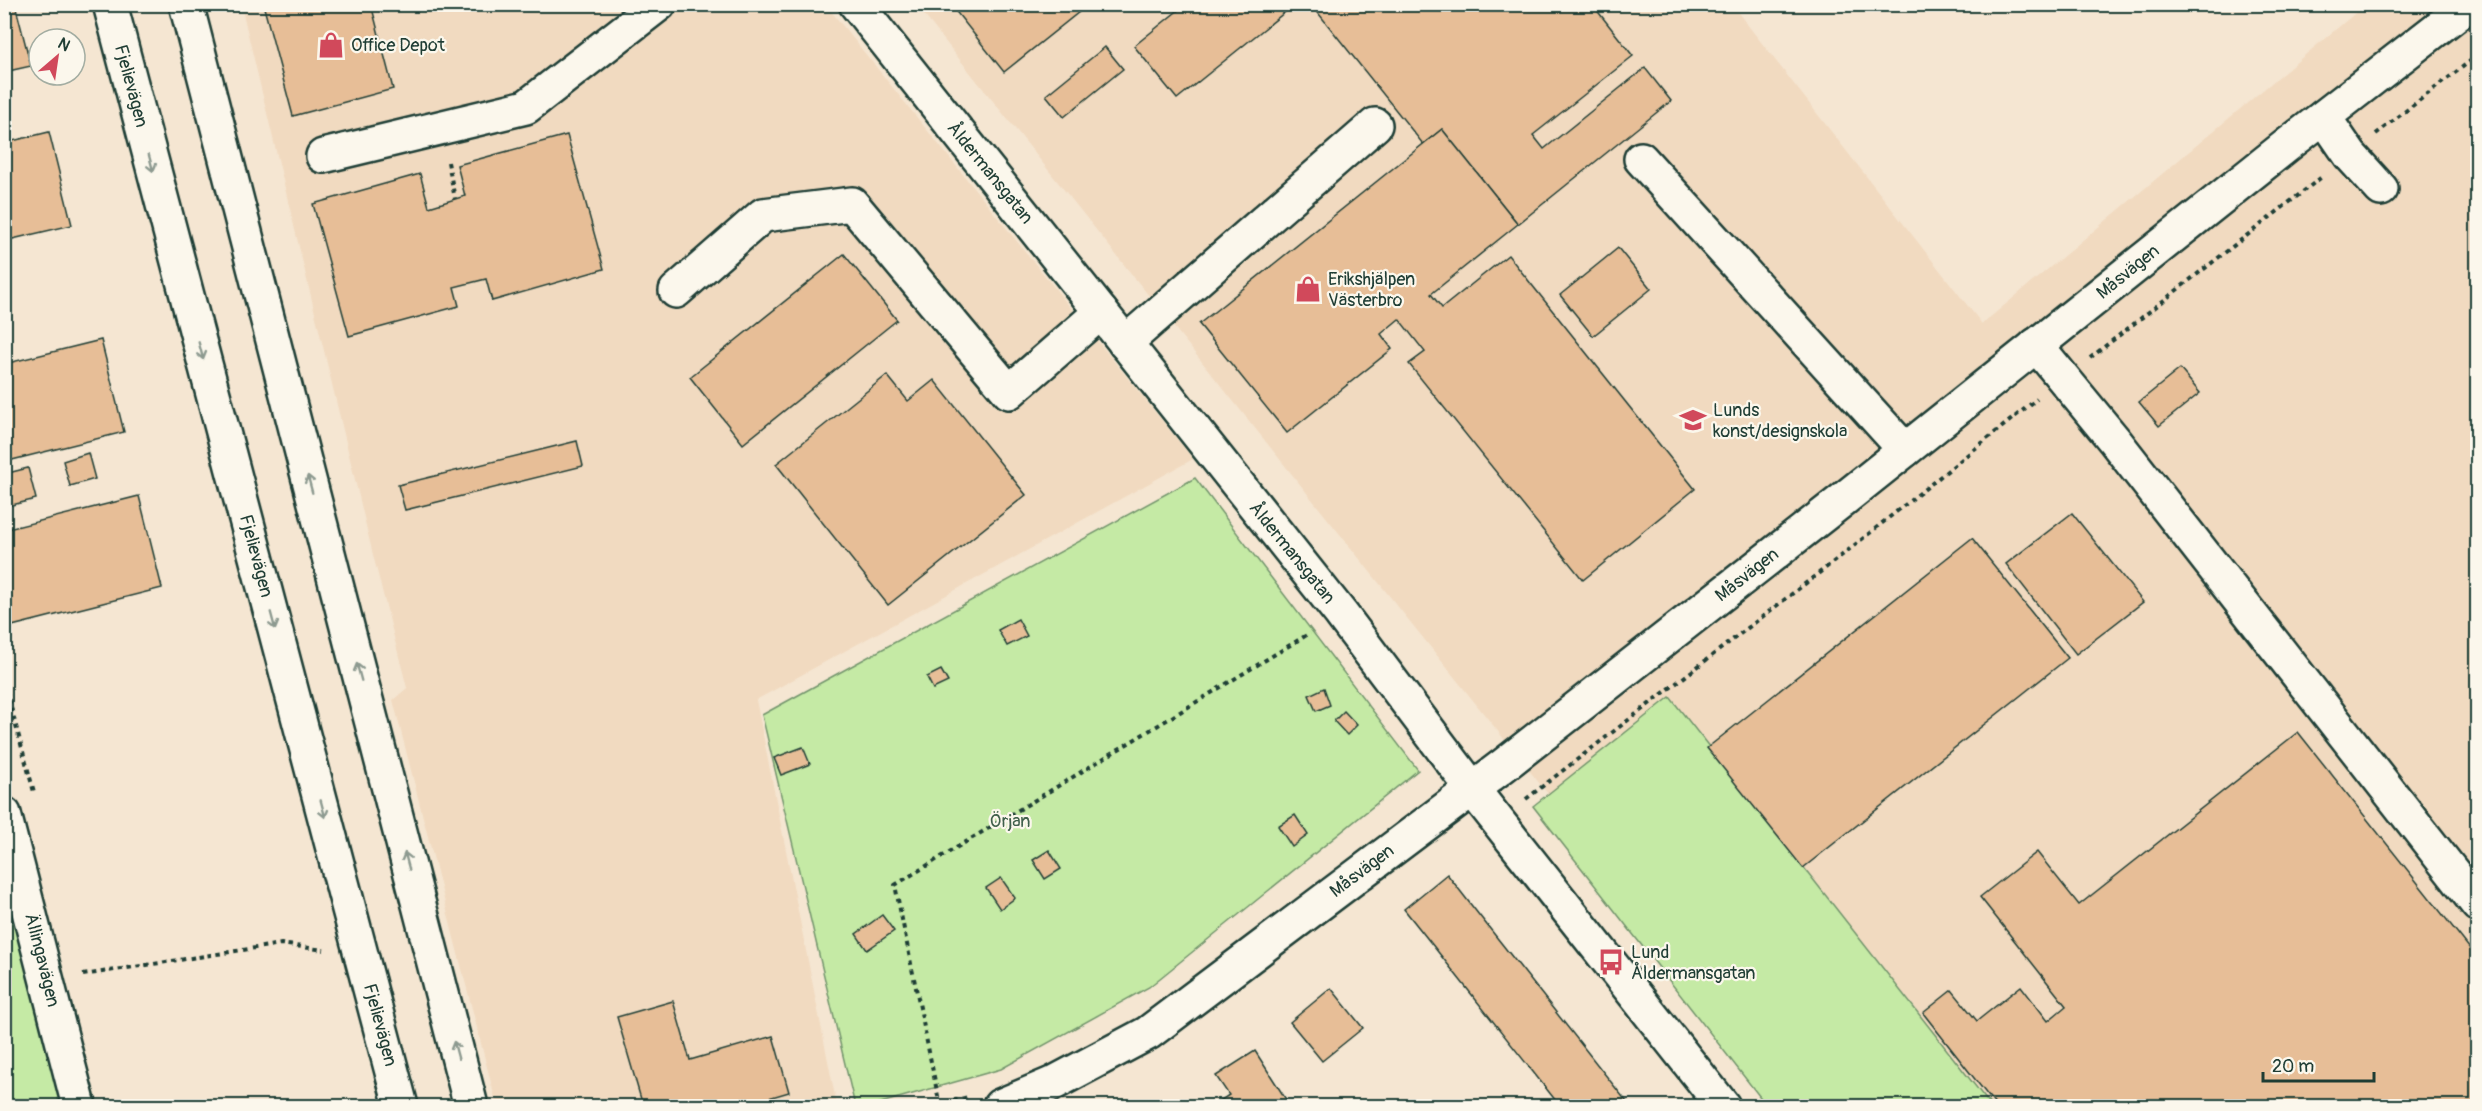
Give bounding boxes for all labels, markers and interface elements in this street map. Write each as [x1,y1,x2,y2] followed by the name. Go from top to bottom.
[27,27,87,87] north arrow
[316,30,346,60] shop icon: Office Depot
[54,33,74,56] text: N
[351,34,446,57] place label: Office Depot
[109,42,153,130] street label: Fjelievägen
[942,117,1039,229] street label: Åldermansgatan
[146,153,158,172] one-way arrow
[2092,240,2164,304] street label: Måsvägen
[1328,268,1415,312] place label: Erikshjälpen Västerbro
[1293,274,1323,304] shop icon: Erikshjälpen Västerbro
[196,341,208,360] one-way arrow
[1713,399,1847,443] place label: Lunds konst/designskola
[1678,405,1708,435] school or university icon: Lunds konst/designskola
[303,474,315,493] one-way arrow
[1244,497,1341,609] street label: Åldermansgatan
[234,512,278,600] street label: Fjelievägen
[1710,543,1784,607] street label: Måsvägen
[267,611,279,630] one-way arrow
[352,663,364,682] one-way arrow
[317,799,329,818] one-way arrow
[990,810,1030,833] park label: Örjan
[1325,839,1399,903] street label: Måsvägen
[401,852,413,871] one-way arrow
[19,911,65,1009] street label: Ällingavägen
[1631,941,1756,985] place label: Lund Åldermansgatan
[1596,947,1626,977] bus stop icon: Lund Åldermansgatan
[358,981,402,1069] street label: Fjelievägen
[450,1041,462,1060] one-way arrow
[2263,1045,2374,1083] scale bar
[2272,1055,2314,1078] text: 20 m

